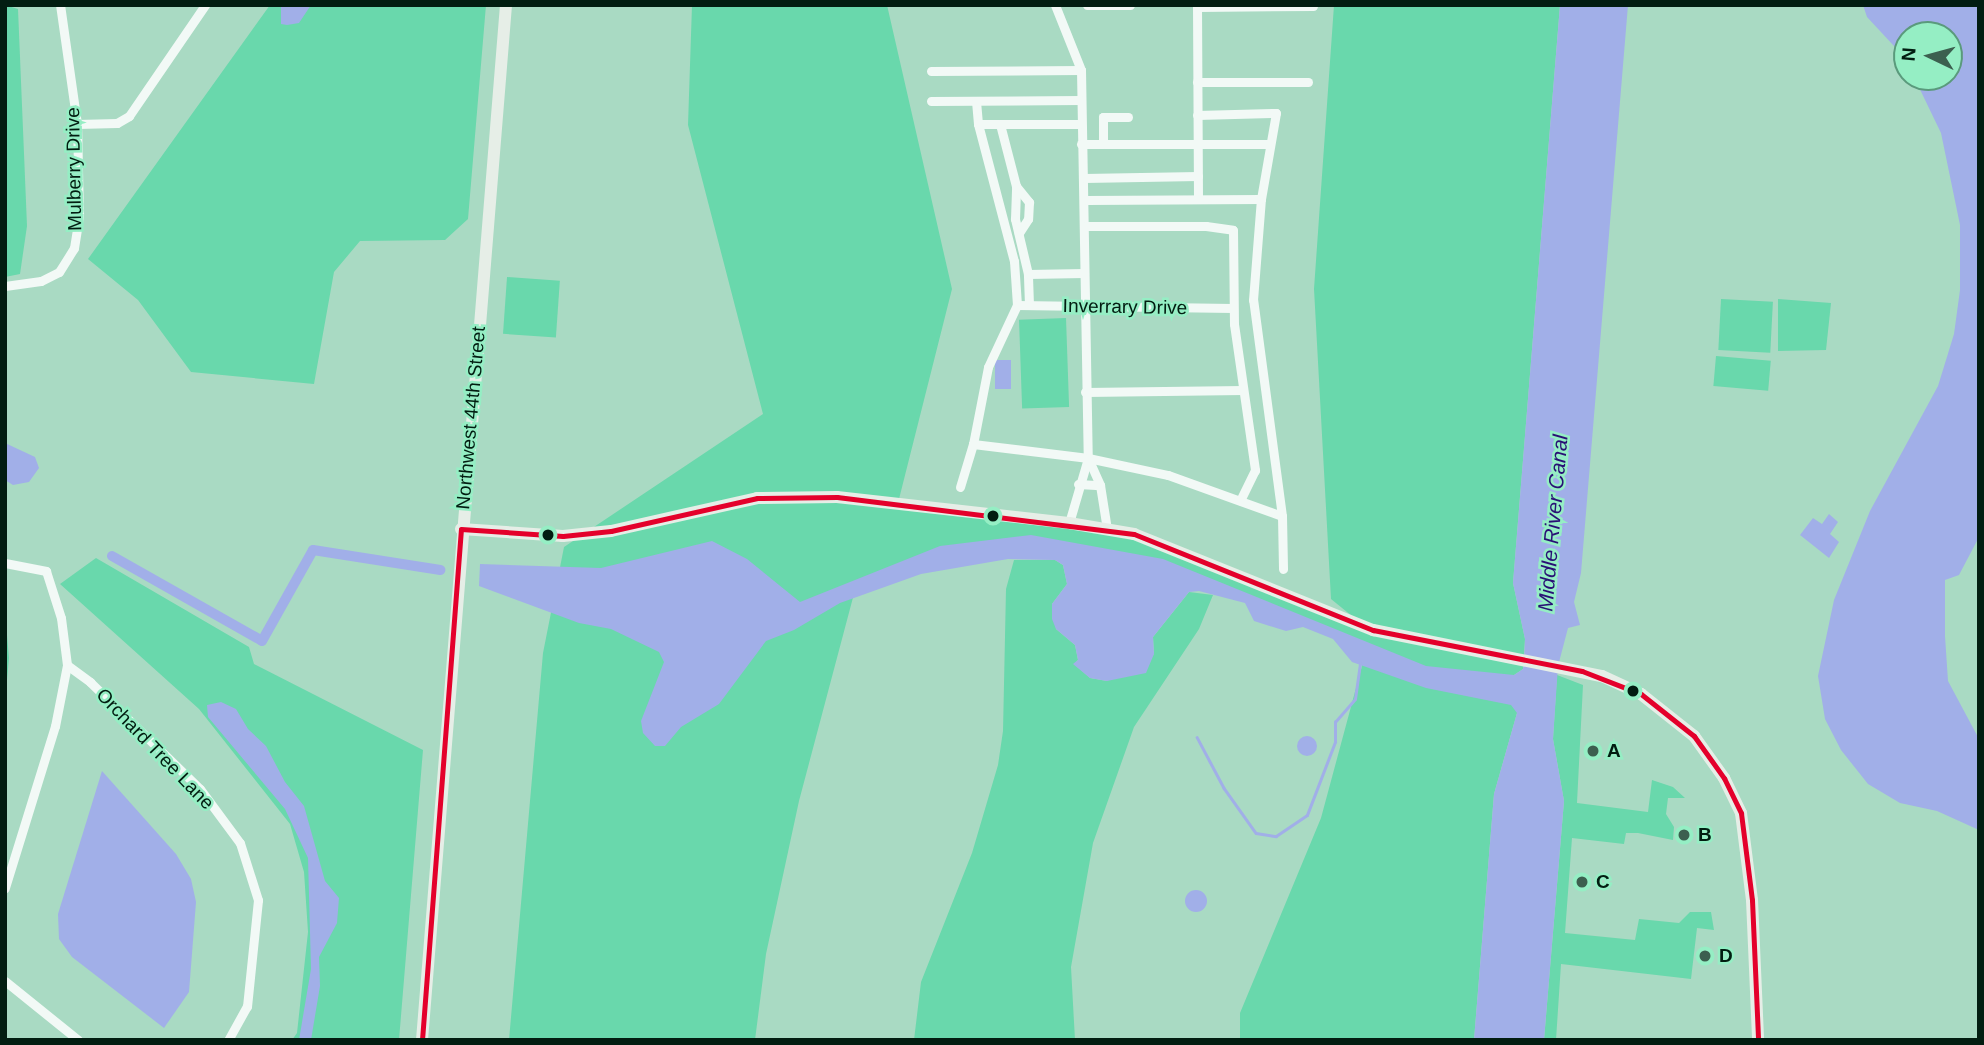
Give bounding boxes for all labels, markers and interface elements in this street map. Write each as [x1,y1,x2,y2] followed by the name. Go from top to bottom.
[1893,21,1963,91] north arrow
[1898,47,1920,62] text: N
[62,107,86,231] street label: Mulberry Drive
[1063,295,1187,319] street label: Inverrary Drive
[452,325,490,511] street label: Northwest 44th Street
[1533,434,1573,612] water label: Middle River Canal
[986,509,1000,523] unlabelled marker
[541,528,555,542] unlabelled marker
[91,684,219,814] street label: Orchard Tree Lane
[1626,684,1640,698] unlabelled marker
[1607,740,1621,762] place label: A
[1585,743,1601,759] marker: A
[1698,824,1712,846] place label: B
[1676,827,1692,843] marker: B
[1596,871,1610,893] place label: C
[1574,874,1590,890] marker: C
[1719,945,1733,967] place label: D
[1697,948,1713,964] marker: D

